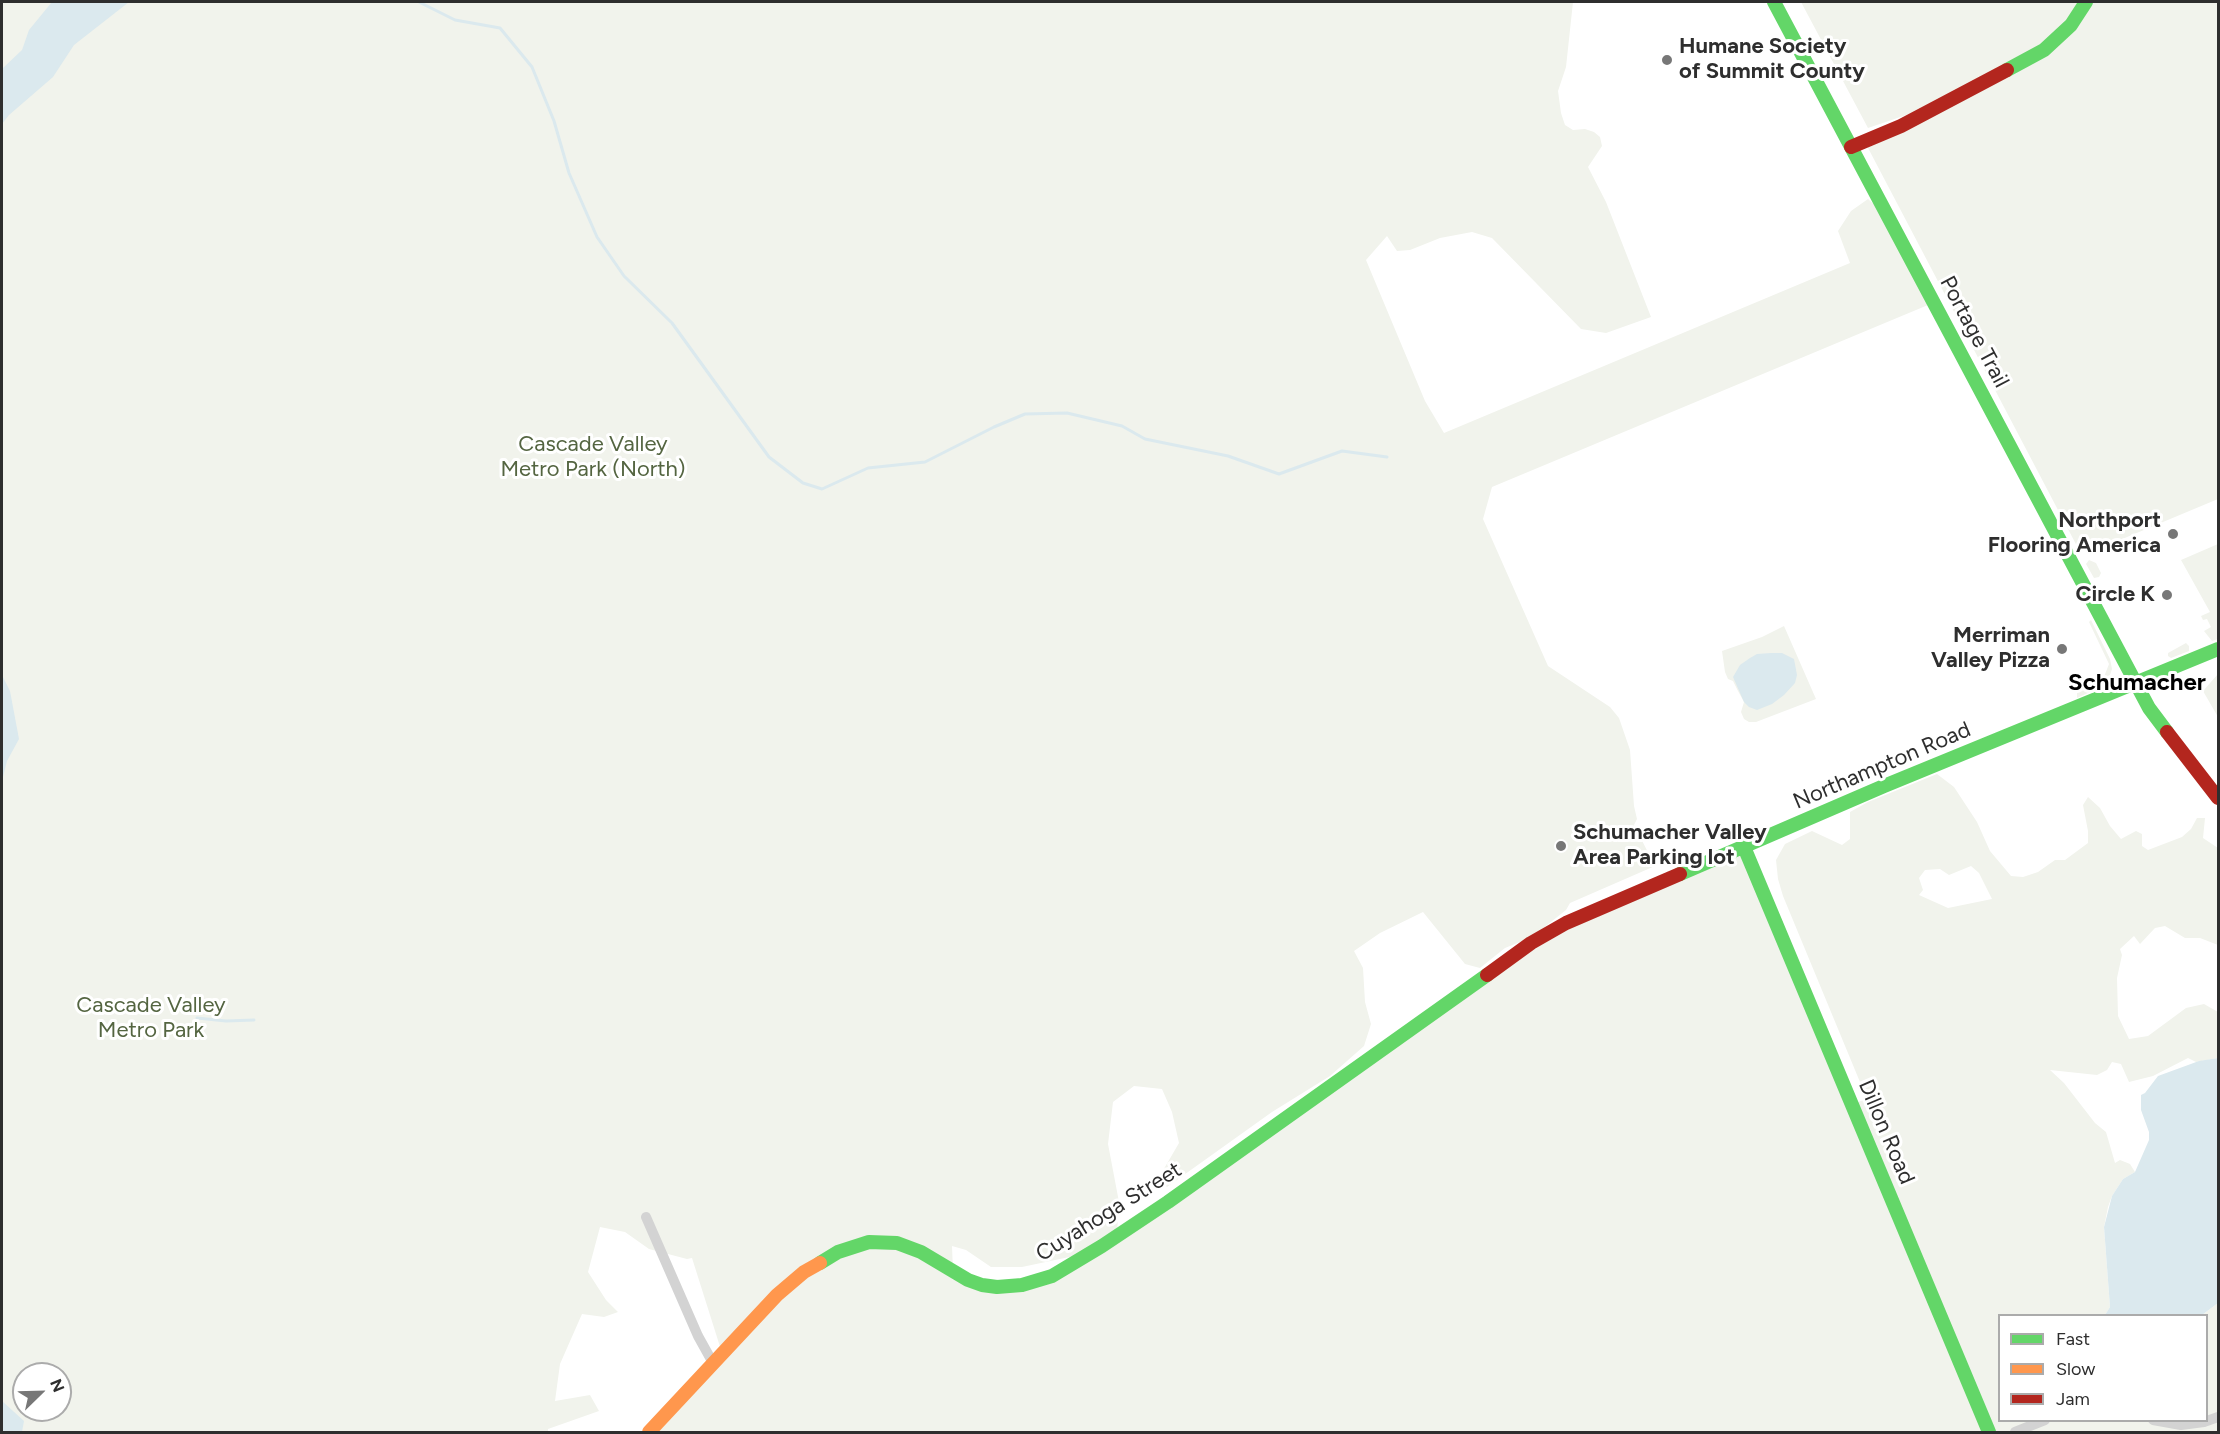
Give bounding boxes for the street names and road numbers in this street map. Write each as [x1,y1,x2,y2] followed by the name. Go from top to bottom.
[1934,272,2014,392] street label: Portage Trail
[1789,717,1975,815] street label: Northampton Road
[1852,1076,1920,1188] street label: Dillon Road
[1031,1157,1187,1267] street label: Cuyahoga Street

